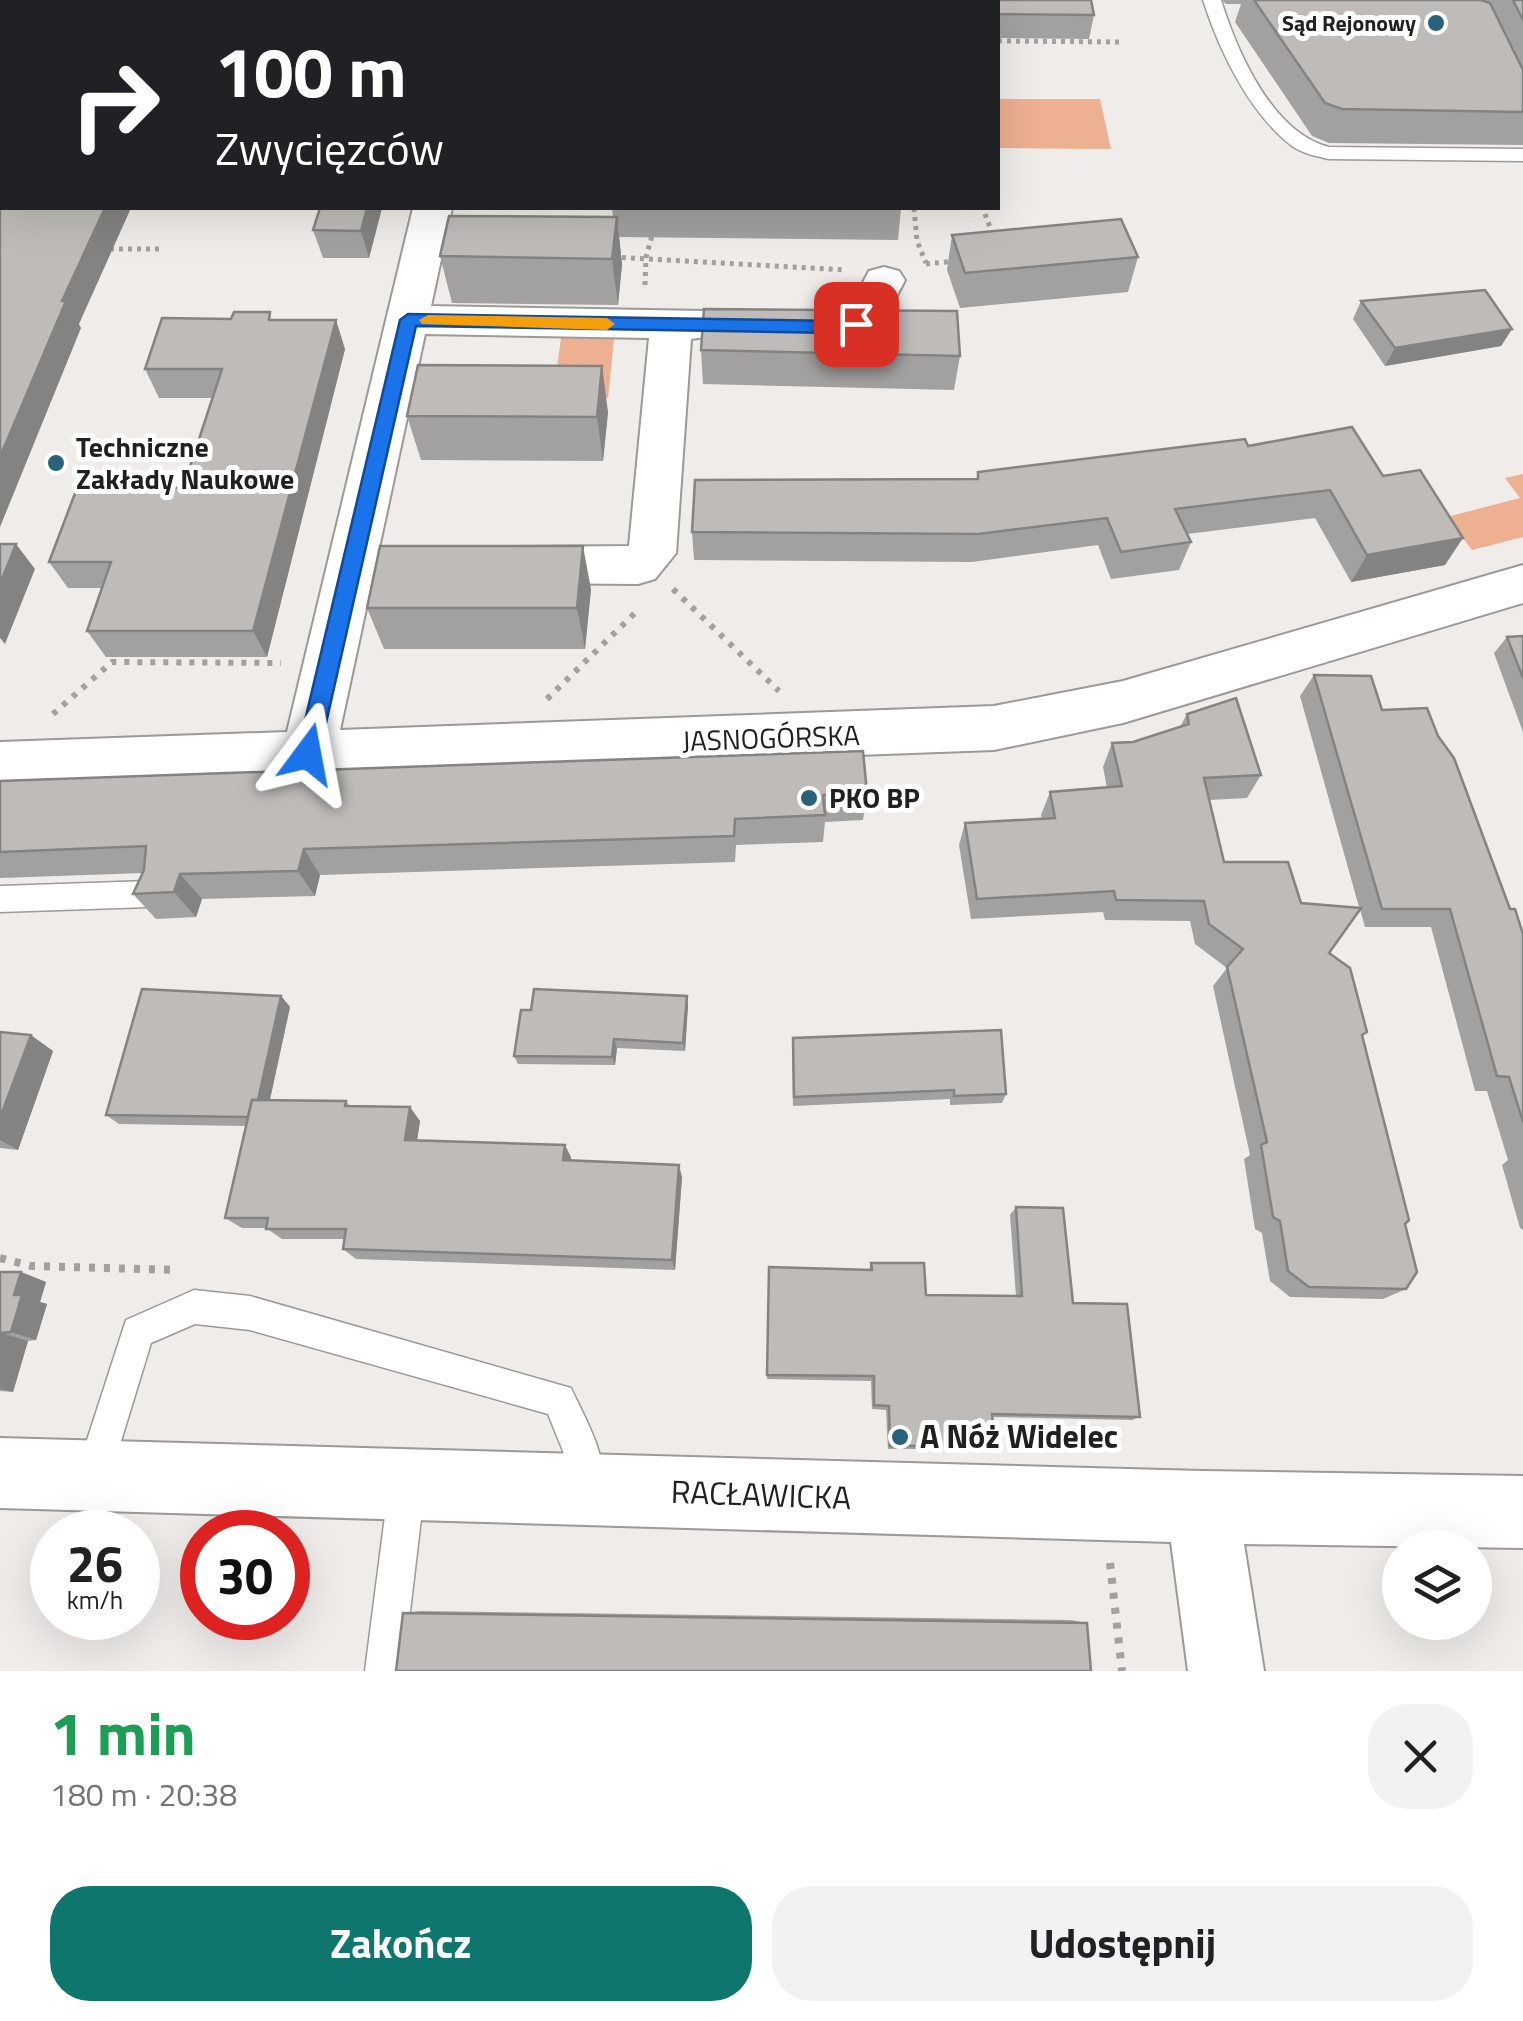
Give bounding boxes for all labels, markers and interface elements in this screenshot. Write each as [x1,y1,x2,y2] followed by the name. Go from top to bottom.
[1282,6,1416,40] place label: Sąd Rejonowy
[1425,12,1447,34] marker: Sąd Rejonowy
[215,18,407,124] text: 100 m
[50,40,180,170] icon: right
[215,114,444,182] text: Zwycięzców
[814,282,899,367] pin
[829,297,884,352] icon: arrive
[76,425,294,500] place label: Techniczne Zakłady Naukowe
[45,452,67,474] marker: Techniczne Zakłady Naukowe
[256,702,360,806] position arrow
[681,713,861,762] street label: JASNOGÓRSKA
[829,776,920,819] place label: PKO BP
[798,787,820,809] marker: PKO BP
[920,1412,1118,1460] place label: A Nóż Widelec
[889,1426,911,1448] marker: A Nóż Widelec
[670,1467,852,1521] street label: RACŁAWICKA
[180,1510,310,1640] speed limit sign: 30
[67,1525,123,1601] text: 26
[1382,1530,1492,1640] map controls
[1382,1530,1492,1640] button: layers
[67,1581,123,1619] text: km/h
[50,1687,196,1778] text: 1 min
[1368,1704,1473,1809] button: close
[50,1770,237,1818] text: 180 m · 20:38
[50,1886,752,2001] button: Zakończ
[772,1886,1473,2001] button: Udostępnij

